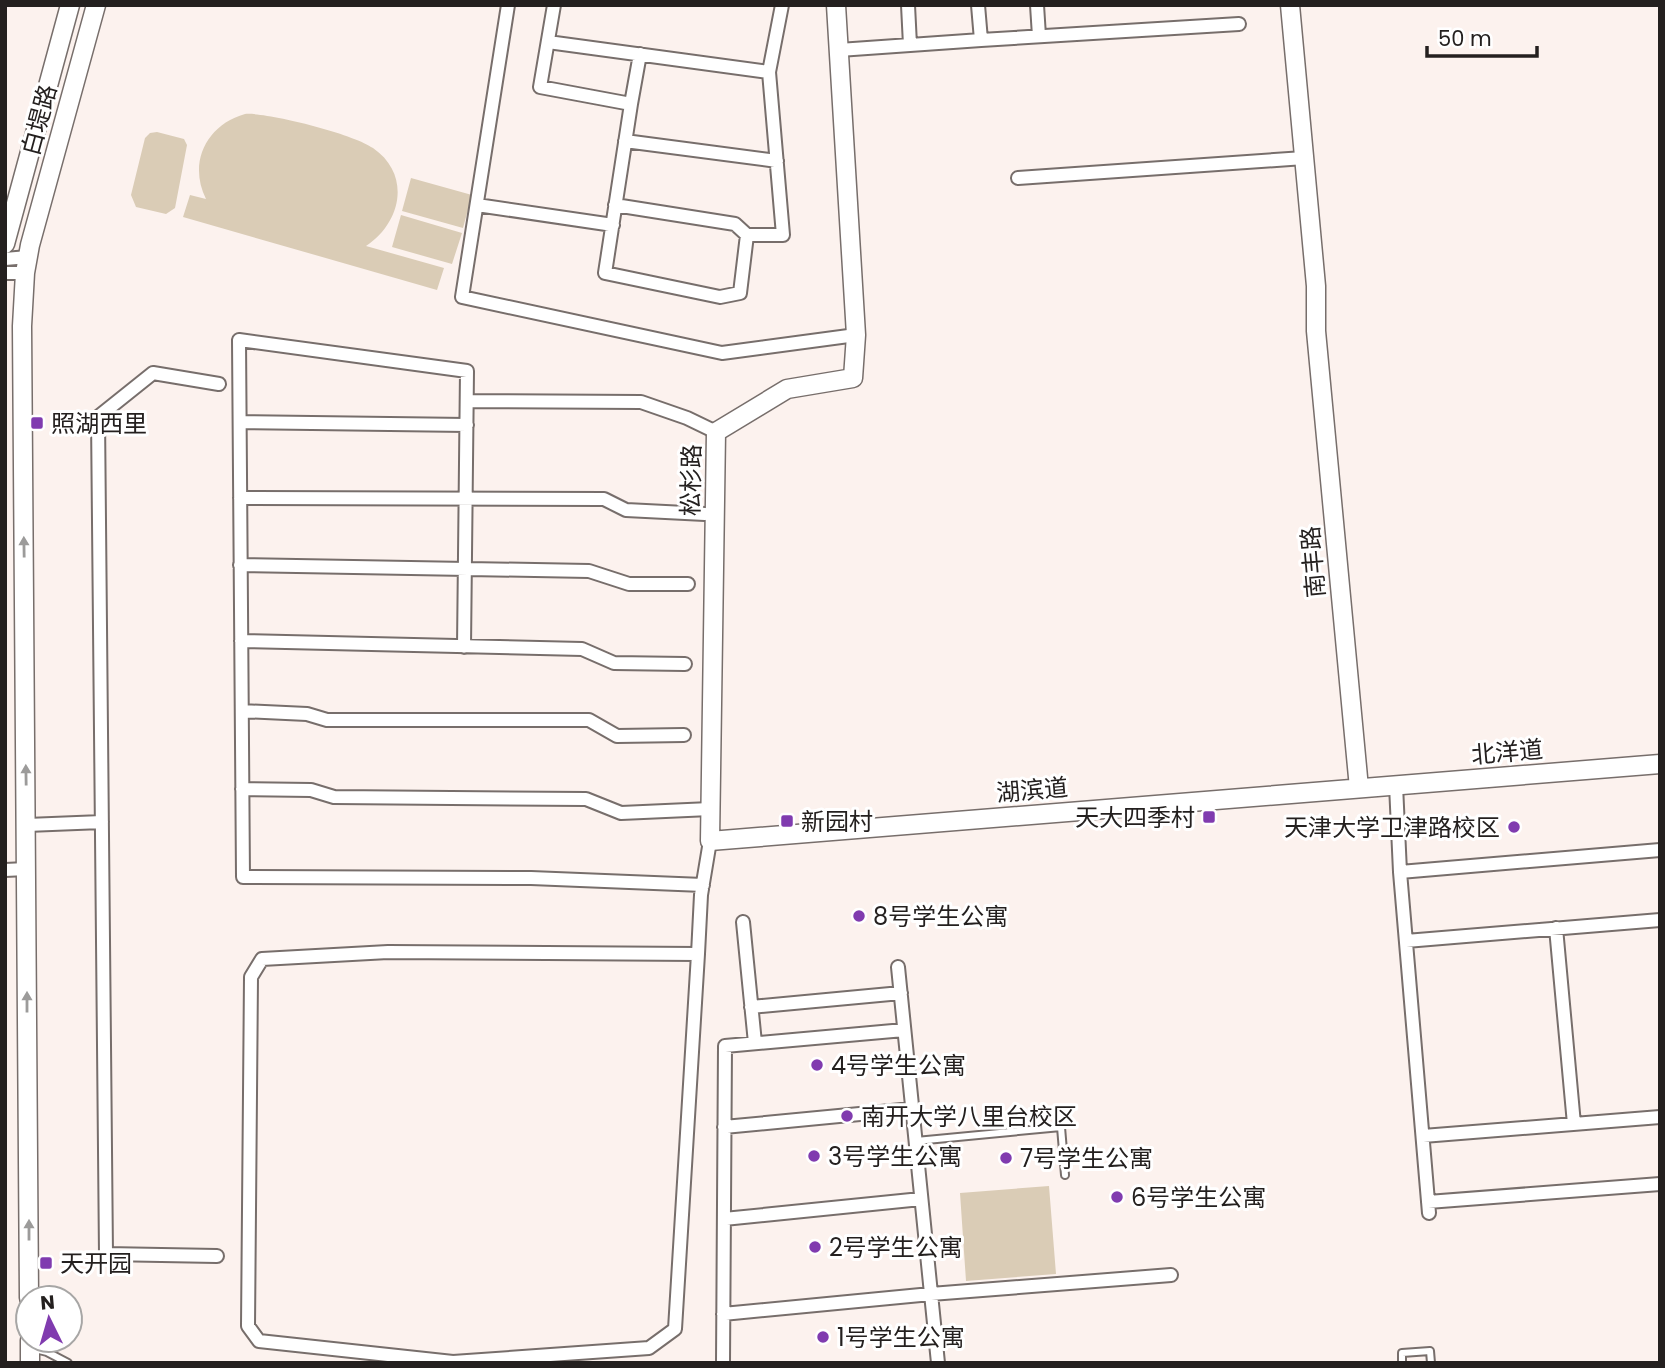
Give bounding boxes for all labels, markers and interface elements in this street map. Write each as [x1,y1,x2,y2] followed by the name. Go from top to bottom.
[1427,14,1537,58] scale bar
[1438,24,1492,53] text: 50 m
[14,81,64,159] street label: 白堤路
[51,407,147,440] place label: 照湖西里
[29,415,45,431] marker: 照湖西里
[674,444,708,516] street label: 松杉路
[1293,525,1333,599] street label: 南丰路
[18,536,30,558] one-way arrow
[1470,732,1544,772] street label: 北洋道
[20,764,32,786] one-way arrow
[995,770,1069,810] street label: 湖滨道
[1075,801,1195,834] place label: 天大四季村
[801,805,873,838] place label: 新园村
[1201,809,1217,825] marker: 天大四季村
[1284,811,1500,844] place label: 天津大学卫津路校区
[779,813,795,829] marker: 新园村
[1506,819,1522,835] marker: 天津大学卫津路校区
[873,900,1008,933] place label: 8号学生公寓
[851,908,867,924] marker: 8号学生公寓
[21,991,33,1013] one-way arrow
[831,1049,966,1082] place label: 4号学生公寓
[809,1057,825,1073] marker: 4号学生公寓
[861,1100,1077,1133] place label: 南开大学八里台校区
[839,1108,855,1124] marker: 南开大学八里台校区
[828,1140,962,1173] place label: 3号学生公寓
[1020,1142,1153,1175] place label: 7号学生公寓
[806,1148,822,1164] marker: 3号学生公寓
[998,1150,1014,1166] marker: 7号学生公寓
[1131,1181,1266,1214] place label: 6号学生公寓
[1109,1189,1125,1205] marker: 6号学生公寓
[23,1219,35,1241] one-way arrow
[829,1231,963,1264] place label: 2号学生公寓
[807,1239,823,1255] marker: 2号学生公寓
[60,1247,132,1280] place label: 天开园
[38,1255,54,1271] marker: 天开园
[14,1284,84,1354] north arrow
[39,1288,56,1317] text: N
[837,1321,965,1354] place label: 1号学生公寓
[815,1329,831,1345] marker: 1号学生公寓

